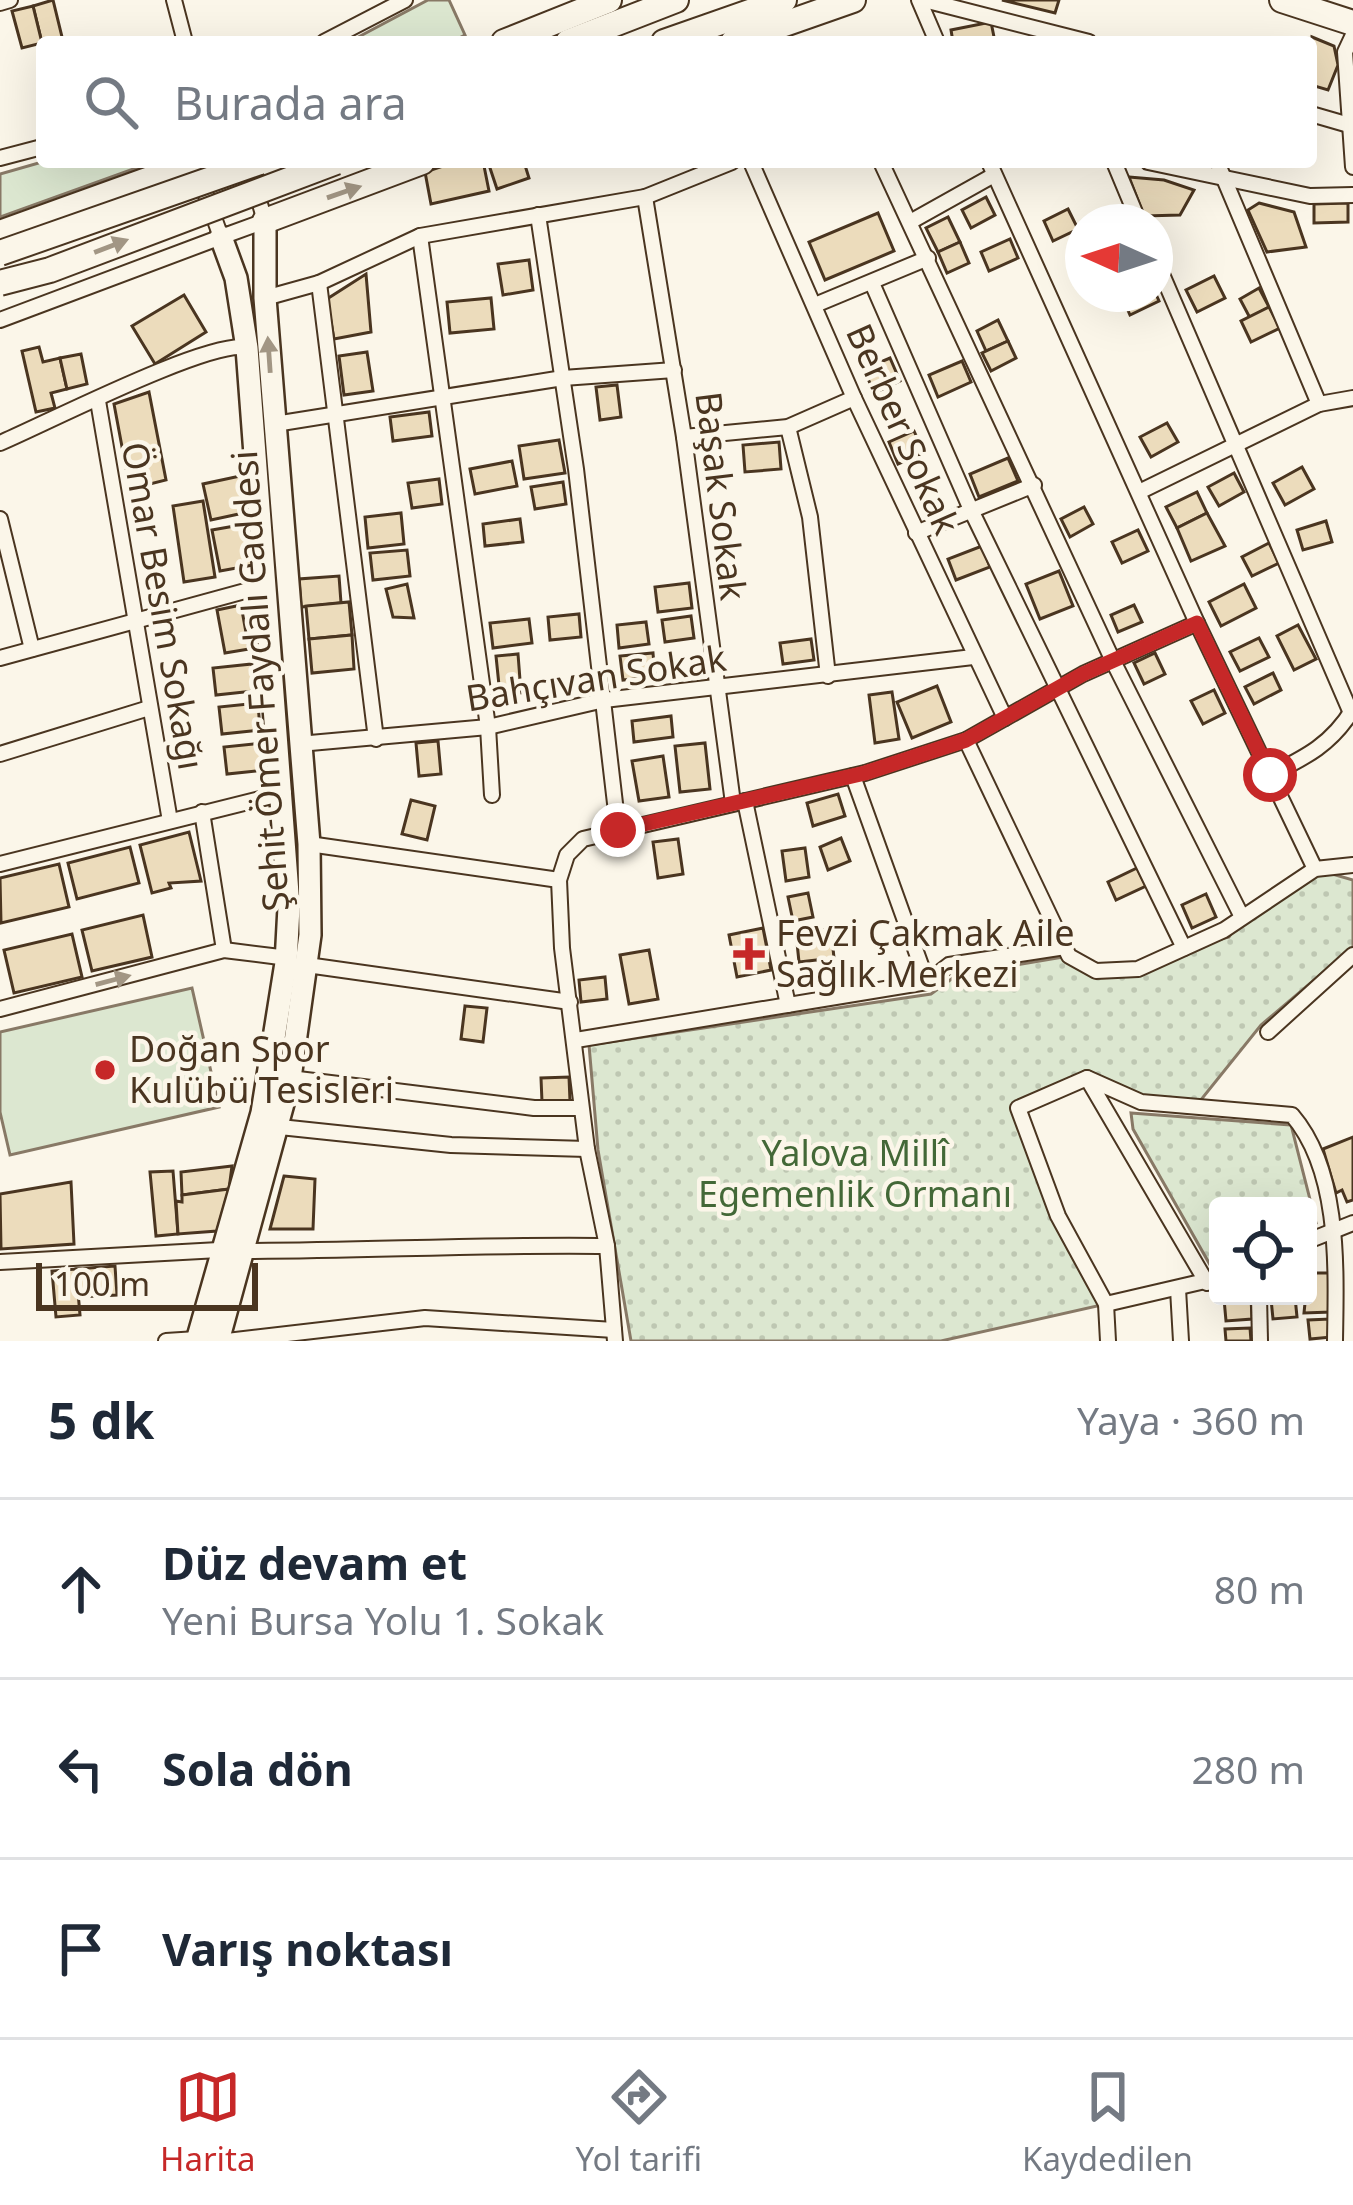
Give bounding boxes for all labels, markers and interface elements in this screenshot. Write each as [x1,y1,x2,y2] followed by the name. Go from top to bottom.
[36,36,1317,168] search box
[78,69,144,135] icon: search
[174,72,407,133] text: Burada ara
[326,182,362,200] one-way arrow
[1065,204,1173,312] north arrow
[93,236,129,255] one-way arrow
[835,316,972,542] street label: Berber Sokak
[260,336,279,373] one-way arrow
[684,389,759,603] street label: Başak Sokak
[111,438,216,774] street label: Ömar Besim Sokağı
[219,449,300,913] street label: Şehit Ömer Faydalı Caddesi
[462,633,729,722] street label: Bahçıvan Sokak
[1243,748,1297,802] route start
[591,803,645,857] route end
[776,908,1075,998] place label: Fevzi Çakmak Aile Sağlık Merkezi
[733,938,765,970] marker: Fevzi Çakmak Aile Sağlık Merkezi
[95,969,132,988] one-way arrow
[129,1024,394,1114] place label: Doğan Spor Kulübü Tesisleri
[92,1057,118,1083] marker: Doğan Spor Kulübü Tesisleri
[698,1128,1012,1218] park label: Yalova Millî Egemenlik Ormanı
[1209,1197,1317,1305] map controls
[1209,1197,1317,1305] button: locate
[36,1257,258,1310] scale bar
[54,1261,150,1306] text: 100 m
[48,1384,154,1454] text: 5 dk
[1077,1393,1305,1446] text: Yaya · 360 m
[162,1532,467,1593] text: Düz devam et
[48,1556,114,1622] icon: ahead
[1214,1562,1305,1615] text: 80 m
[162,1593,604,1646] text: Yeni Bursa Yolu 1. Sokak
[48,1736,114,1802] icon: left
[162,1738,353,1799] text: Sola dön
[1191,1742,1305,1795] text: 280 m
[48,1916,114,1982] icon: arrive
[162,1918,453,1979] text: Varış noktası
[160,2064,256,2181] tab: Harita
[576,2064,702,2181] tab: Yol tarifi
[1022,2064,1193,2181] tab: Kaydedilen

